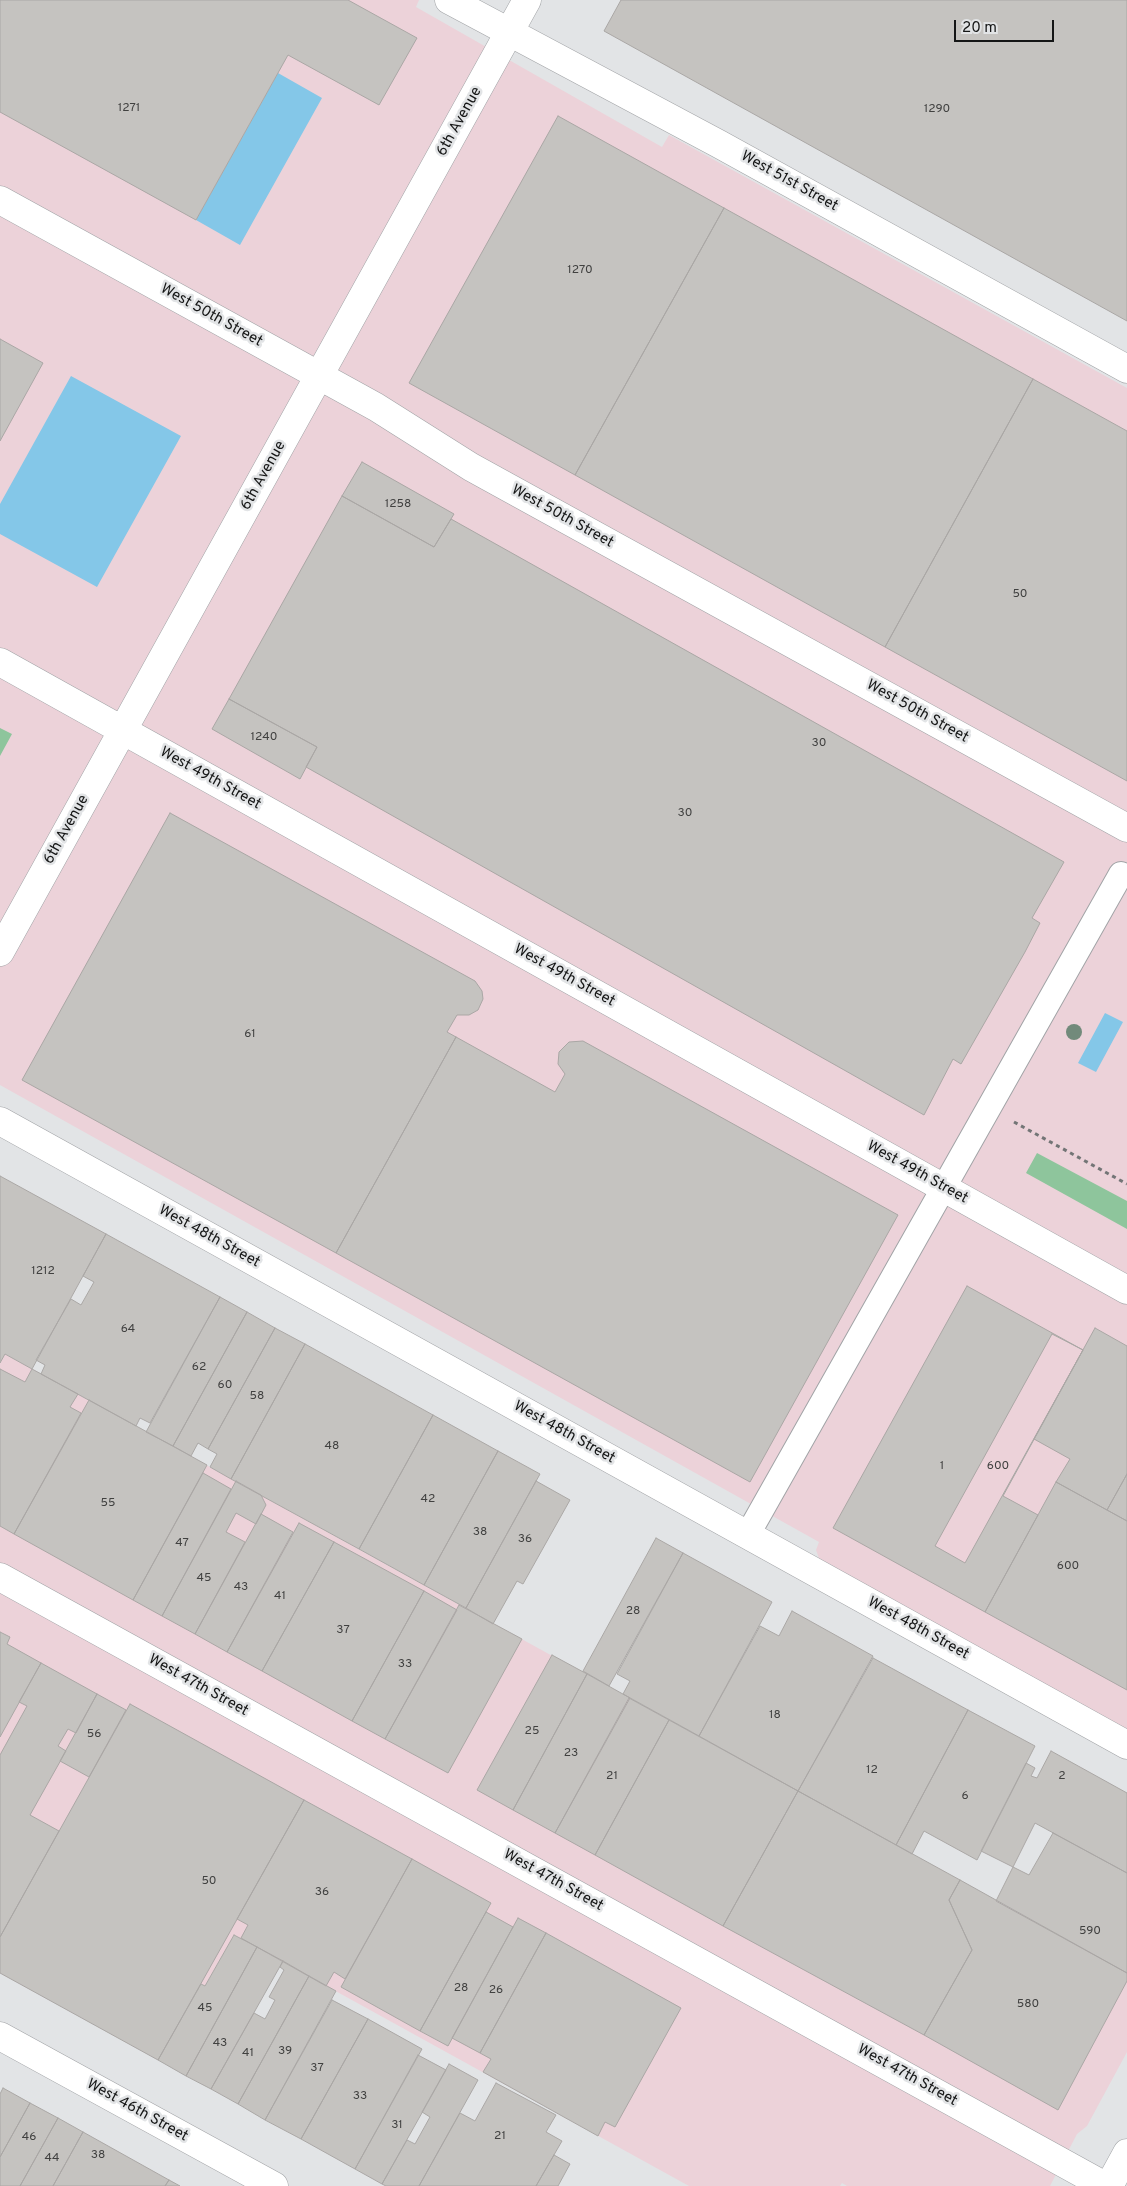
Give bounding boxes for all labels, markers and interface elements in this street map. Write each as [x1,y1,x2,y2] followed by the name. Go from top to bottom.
[957,10,1057,42] scale bar
[962,19,997,38] text: 20 m
[434,84,486,160] street label: 6th Avenue
[118,102,140,116] house number: 1271
[924,103,950,117] house number: 1290
[737,148,841,216] street label: West 51st Street
[567,264,593,278] house number: 1270
[157,281,265,351] street label: West 50th Street
[238,438,290,514] street label: 6th Avenue
[508,482,616,552] street label: West 50th Street
[385,498,411,512] house number: 1258
[1012,588,1028,602] house number: 50
[863,677,971,747] street label: West 50th Street
[251,731,277,745] house number: 1240
[812,737,826,751] house number: 30
[156,744,264,814] street label: West 49th Street
[41,792,93,868] street label: 6th Avenue
[678,807,692,821] house number: 30
[510,941,618,1011] street label: West 49th Street
[244,1028,256,1042] house number: 61
[863,1138,971,1208] street label: West 49th Street
[155,1202,263,1272] street label: West 48th Street
[31,1265,55,1279] house number: 1212
[121,1323,135,1337] house number: 64
[192,1361,206,1375] house number: 62
[218,1379,232,1393] house number: 60
[250,1390,264,1404] house number: 58
[510,1398,618,1468] street label: West 48th Street
[325,1440,339,1454] house number: 48
[940,1460,944,1474] house number: 1
[987,1460,1009,1474] house number: 600
[421,1493,435,1507] house number: 42
[101,1497,115,1511] house number: 55
[473,1526,487,1540] house number: 38
[518,1533,532,1547] house number: 36
[175,1537,189,1551] house number: 47
[1057,1560,1079,1574] house number: 600
[197,1572,211,1586] house number: 45
[234,1581,248,1595] house number: 43
[274,1590,286,1604] house number: 41
[864,1594,972,1664] street label: West 48th Street
[626,1605,640,1619] house number: 28
[336,1624,350,1638] house number: 37
[145,1651,251,1721] street label: West 47th Street
[398,1658,412,1672] house number: 33
[769,1709,781,1723] house number: 18
[525,1725,539,1739] house number: 25
[87,1728,101,1742] house number: 56
[564,1747,578,1761] house number: 23
[866,1764,878,1778] house number: 12
[606,1770,618,1784] house number: 21
[1058,1770,1066,1784] house number: 2
[961,1790,969,1804] house number: 6
[500,1846,606,1916] street label: West 47th Street
[201,1875,217,1889] house number: 50
[315,1886,329,1900] house number: 36
[1079,1925,1101,1939] house number: 590
[454,1982,468,1996] house number: 28
[489,1984,503,1998] house number: 26
[1017,1998,1039,2012] house number: 580
[198,2002,212,2016] house number: 45
[213,2037,227,2051] house number: 43
[854,2041,960,2111] street label: West 47th Street
[278,2045,292,2059] house number: 39
[242,2047,254,2061] house number: 41
[310,2062,324,2076] house number: 37
[83,2076,191,2146] street label: West 46th Street
[353,2090,367,2104] house number: 33
[391,2119,403,2133] house number: 31
[494,2130,506,2144] house number: 21
[22,2131,36,2145] house number: 46
[91,2149,105,2163] house number: 38
[45,2152,59,2166] house number: 44

